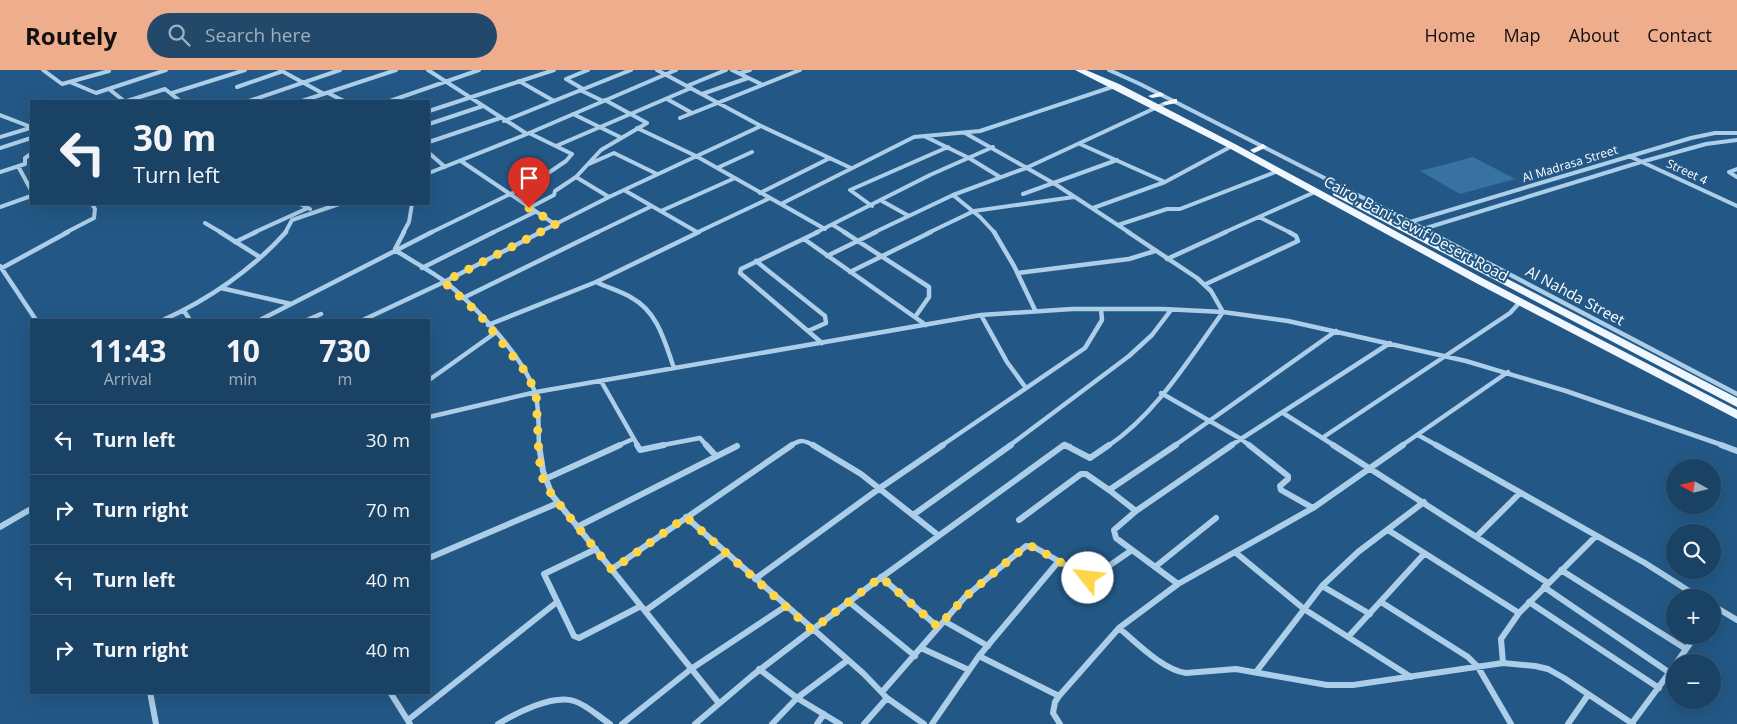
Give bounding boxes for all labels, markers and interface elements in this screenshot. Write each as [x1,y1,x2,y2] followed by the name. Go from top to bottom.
[147,13,497,58] search box
[25,19,117,52] text: Routely
[165,21,193,49] icon: search
[205,22,311,48] text: Search here
[1425,23,1475,47] text: Home
[1503,23,1541,47] text: Map
[1569,23,1619,47] text: About
[1647,23,1712,47] text: Contact
[133,114,216,161] text: 30 m
[50,120,115,185] icon: left
[1520,141,1620,186] street label: Al Madrasa Street
[1664,155,1711,188] street label: Street 4
[508,157,550,208] pin
[133,159,220,189] text: Turn left
[515,164,543,192] icon: arrive
[1321,171,1512,285] street label: Cairo, Bani Sewif Desert Road
[1523,261,1628,330] street label: Al Nahda Street
[89,330,166,371] text: 11:43
[226,330,260,371] text: 10
[319,330,371,371] text: 730
[104,368,152,390] text: Arrival
[228,368,257,390] text: min
[338,368,352,390] text: m
[50,426,78,454] icon: left
[93,427,175,453] text: Turn left
[366,427,410,453] text: 30 m
[1666,459,1721,514] north arrow
[1666,459,1721,709] map controls
[50,496,78,524] icon: right
[93,497,188,523] text: Turn right
[366,497,410,523] text: 70 m
[1666,524,1721,579] button: search
[1061,551,1113,603] position arrow
[50,566,78,594] icon: left
[93,567,175,593] text: Turn left
[366,567,410,593] text: 40 m
[1666,589,1721,644] button: +
[50,636,78,664] icon: right
[93,637,188,663] text: Turn right
[366,637,410,663] text: 40 m
[1666,654,1721,709] button: −

